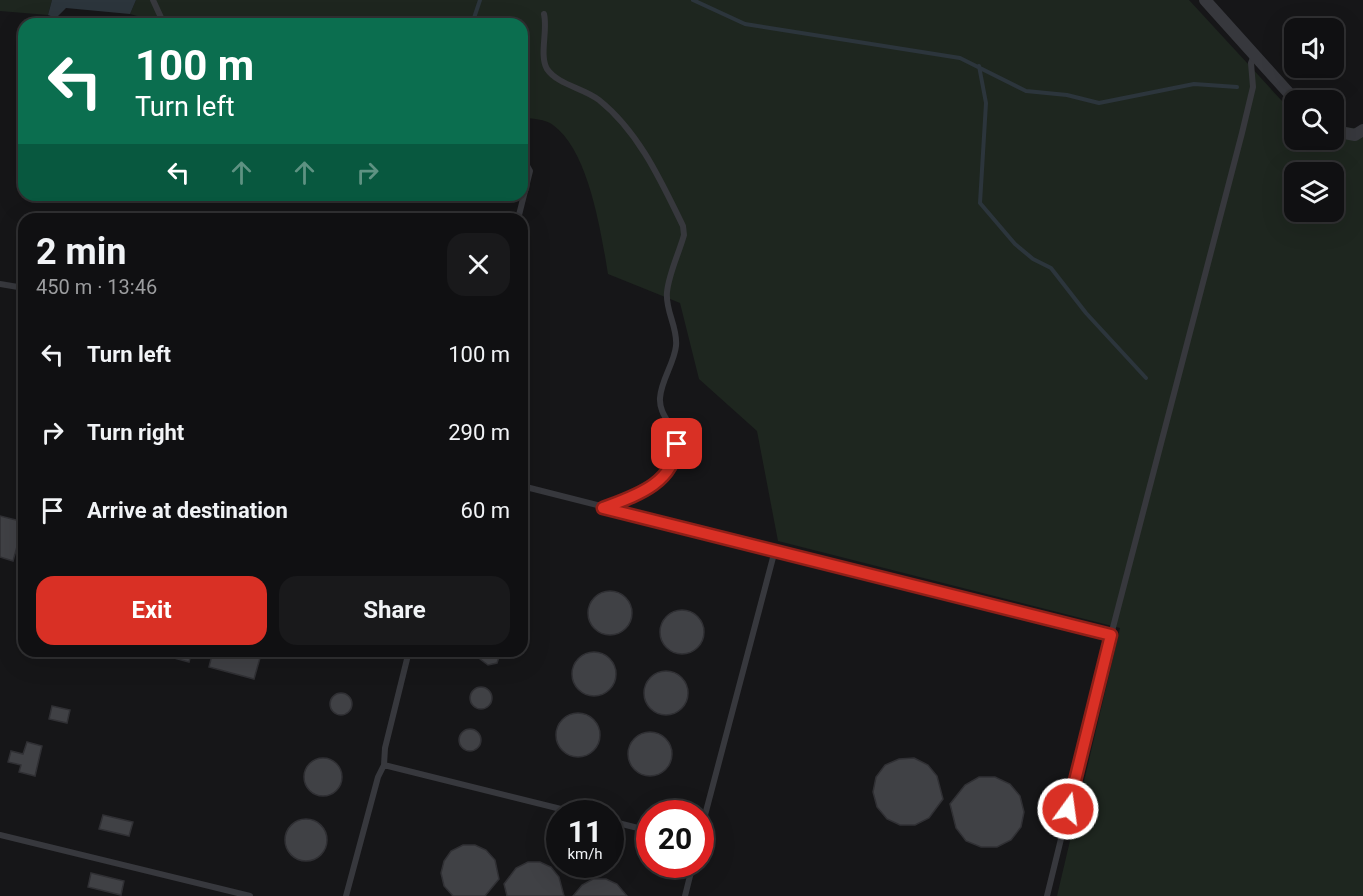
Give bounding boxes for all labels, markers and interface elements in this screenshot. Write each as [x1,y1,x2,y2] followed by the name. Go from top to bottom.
[1284,18,1344,222] map controls
[1284,18,1344,78] button: sound
[135,41,254,90] text: 100 m
[36,42,114,120] icon: left
[1284,90,1344,150] button: search
[135,91,235,123] text: Turn left
[162,156,195,189] icon: left
[225,156,258,189] icon: ahead
[288,156,321,189] icon: ahead
[351,156,384,189] icon: right
[1284,162,1344,222] button: layers
[36,231,127,273] text: 2 min
[447,233,510,296] button: close
[36,275,157,299] text: 450 m · 13:46
[36,338,69,371] icon: left
[87,342,171,367] text: Turn left
[448,342,510,367] text: 100 m
[36,416,69,449] icon: right
[651,418,702,469] pin
[87,420,184,445] text: Turn right
[448,420,510,445] text: 290 m
[660,427,693,460] icon: arrive
[36,494,69,527] icon: arrive
[87,498,288,523] text: Arrive at destination
[461,498,510,523] text: 60 m
[36,576,267,645] button: Exit
[279,576,510,645] button: Share
[1036,777,1100,841] position arrow
[636,800,714,878] speed limit sign: 20
[568,814,602,849] text: 11
[567,845,603,863] text: km/h

